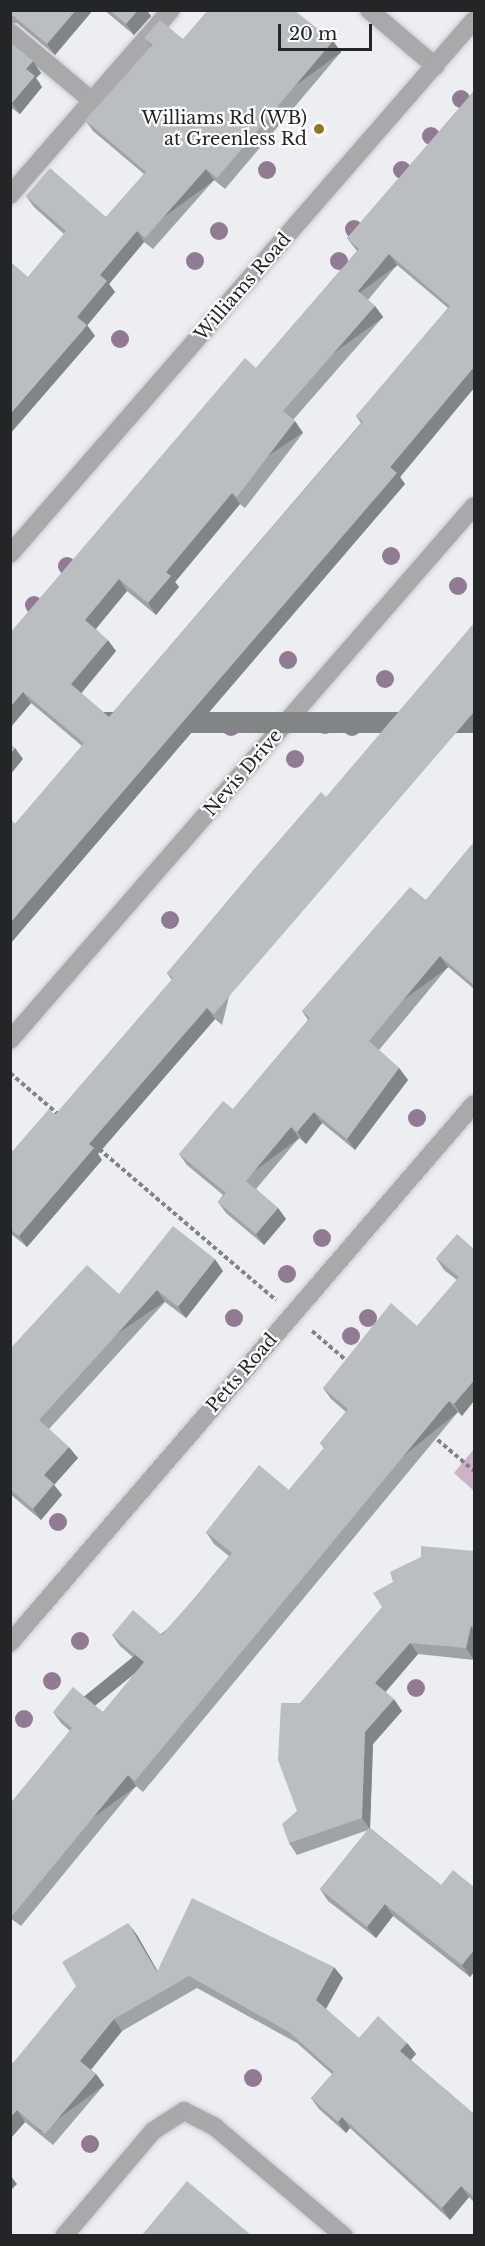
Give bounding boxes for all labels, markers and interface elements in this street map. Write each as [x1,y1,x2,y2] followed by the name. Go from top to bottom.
[281,12,376,50] scale bar
[289,23,337,45] text: 20 m
[141,108,307,150] place label: Williams Rd (WB) at Greenless Rd
[312,122,326,136] marker: Williams Rd (WB) at Greenless Rd
[190,229,296,345] street label: Williams Road
[200,725,286,821] street label: Nevis Drive
[202,1329,282,1417] street label: Petts Road

